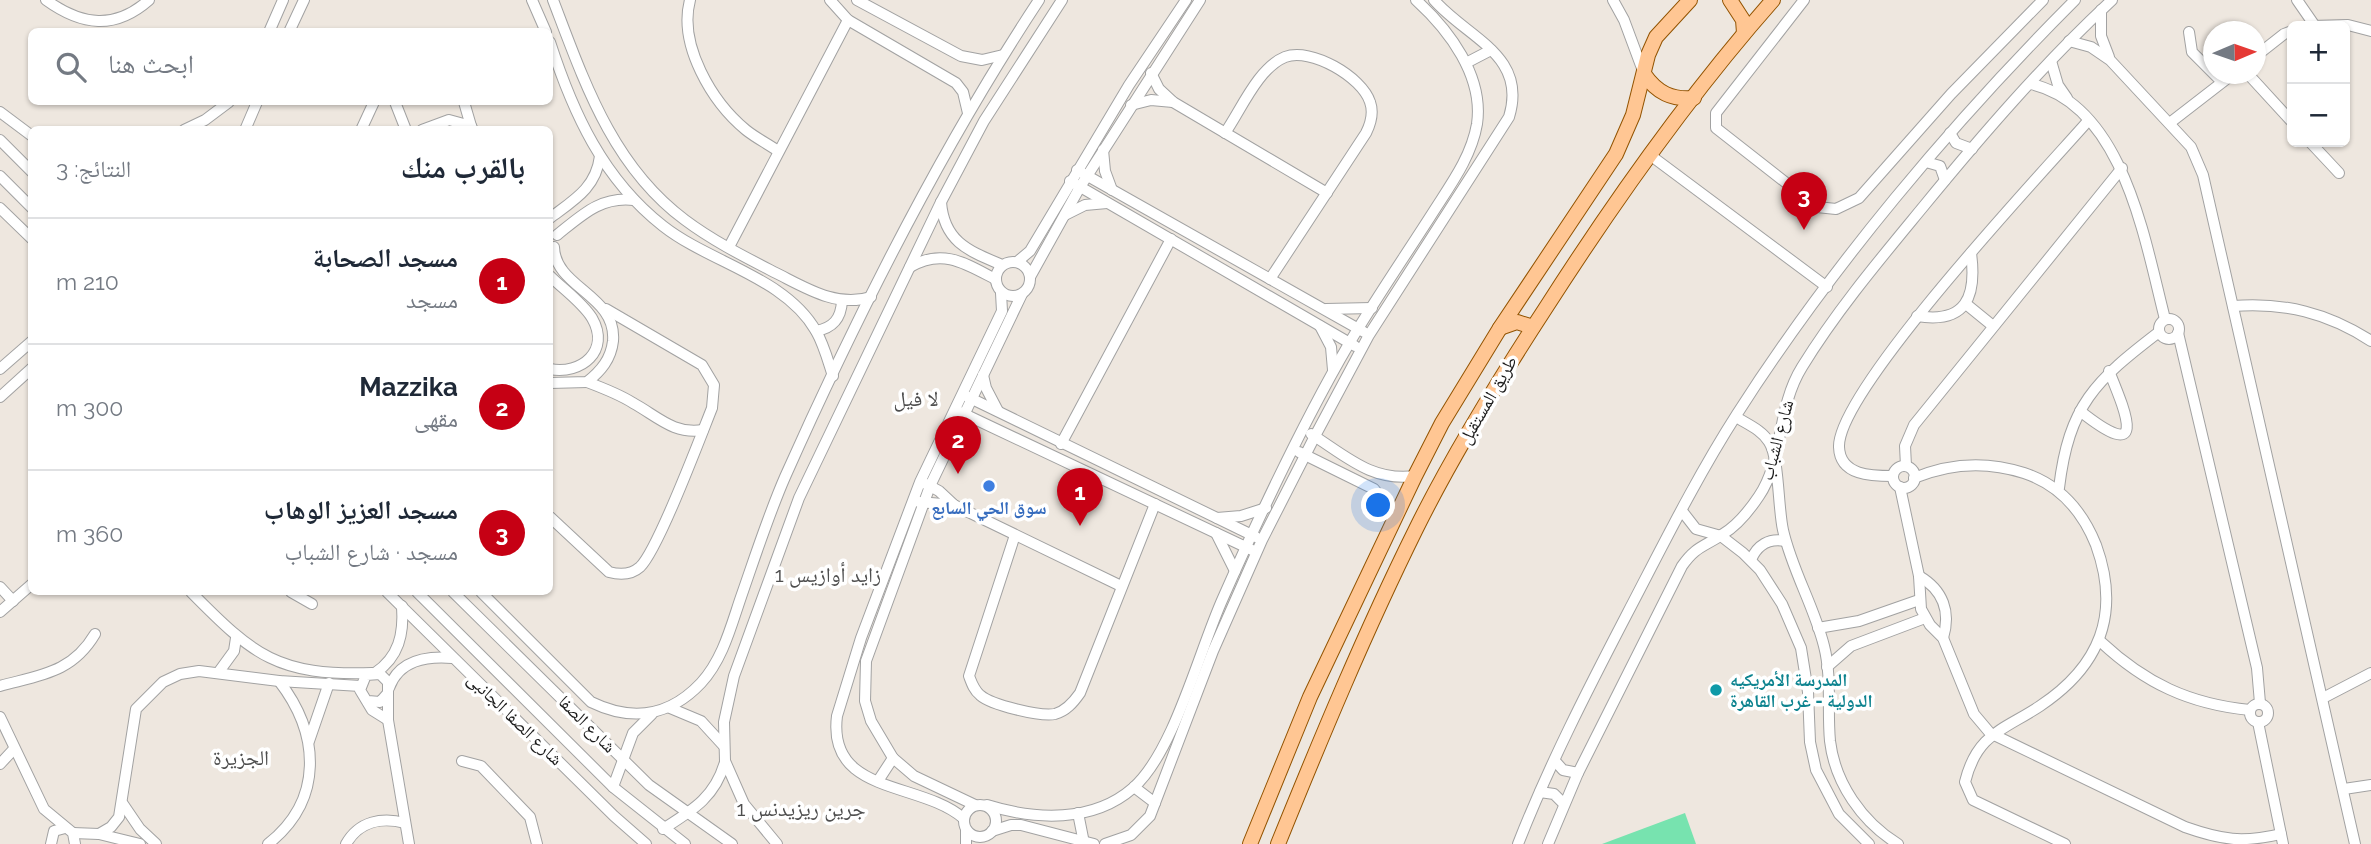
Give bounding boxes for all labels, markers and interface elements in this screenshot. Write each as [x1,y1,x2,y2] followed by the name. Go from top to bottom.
[2203,21,2266,84] north arrow
[2287,21,2350,147] map controls
[2287,21,2350,84] button: +
[28,28,553,105] search box
[52,48,90,86] icon: search
[108,49,194,79] text: ابحث هنا
[2287,84,2350,147] button: −
[401,150,525,185] text: بالقرب منك
[56,155,131,182] text: النتائج: 3
[1781,172,1827,230] pin: 3
[313,243,458,273] text: مسجد الصحابة
[56,268,119,295] text: 210 m
[496,268,508,295] text: 1
[406,286,458,313] text: مسجد
[1454,352,1522,448] street label: طريق المستقبل
[359,372,458,402] text: Mazzika
[893,386,939,412] district label: لا فيل
[56,394,123,421] text: 300 m
[496,394,509,421] text: 2
[1756,397,1798,483] street label: شارع الشباب
[414,405,458,432] text: مقهى
[935,416,981,474] pin: 2
[1057,468,1103,526] pin: 1
[981,478,997,494] marker: سوق الحي السابع
[1361,488,1395,522] your location
[264,495,458,525] text: مسجد العزيز الوهاب
[931,497,1047,522] place label: سوق الحي السابع
[56,520,123,547] text: 360 m
[496,520,508,547] text: 3
[284,538,458,565] text: مسجد · شارع الشباب
[775,562,881,588] district label: زايد أوازيس 1
[463,668,567,770] street label: شارع الصفا الجانبى
[1730,669,1873,712] place label: المدرسة الأمريكيه الدولية - غرب القاهرة
[1708,682,1724,698] marker: المدرسة الأمريكيه الدولية - غرب القاهرة
[554,691,620,757] street label: شارع الصفا
[213,745,269,770] district label: الجزيرة
[736,796,866,822] district label: جرين ريزيدنس 1

